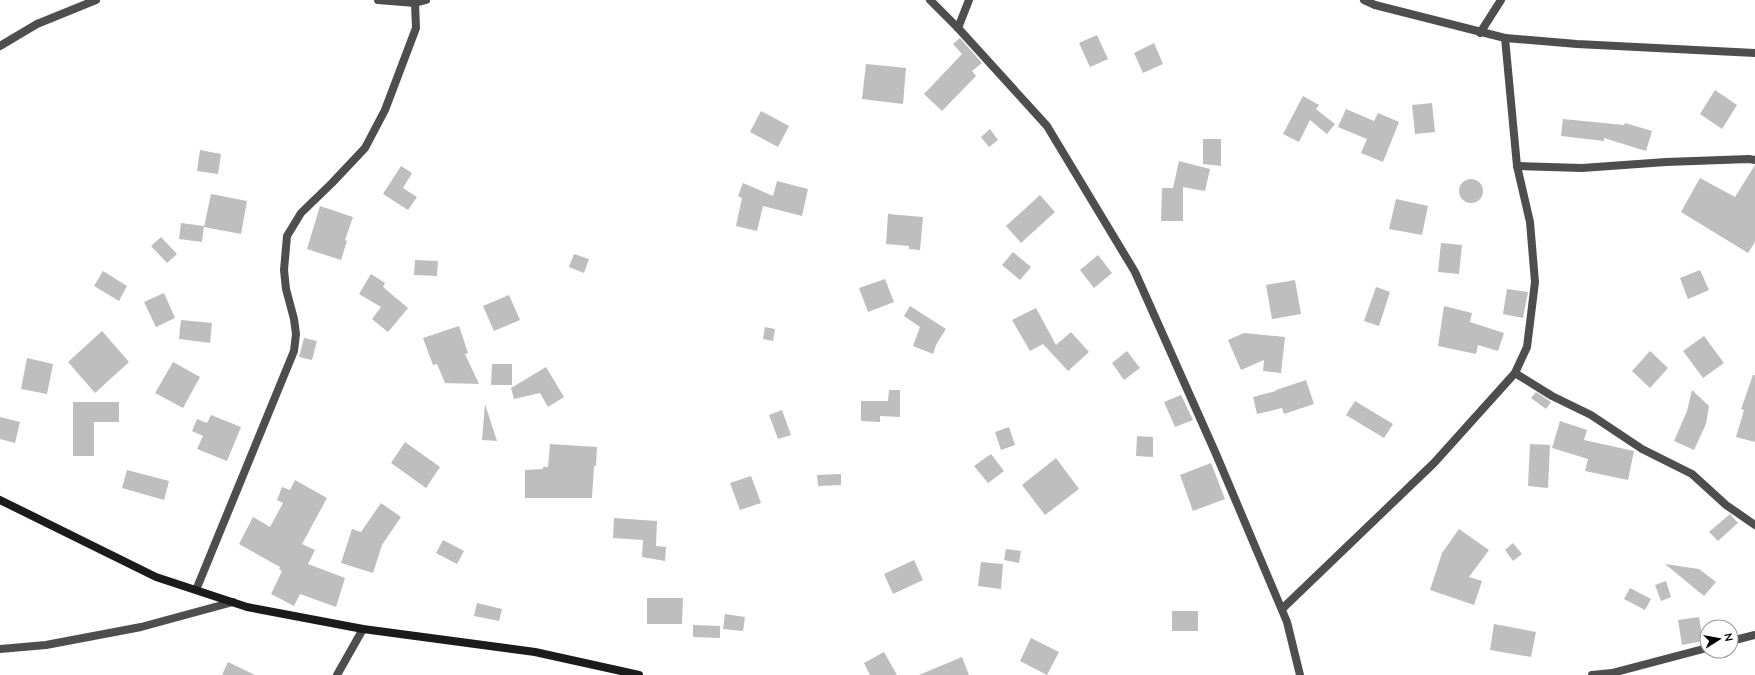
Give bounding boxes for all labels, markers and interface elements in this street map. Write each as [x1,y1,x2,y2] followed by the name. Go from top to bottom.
[1699,619,1739,659] north arrow
[1721,632,1736,642] text: N

